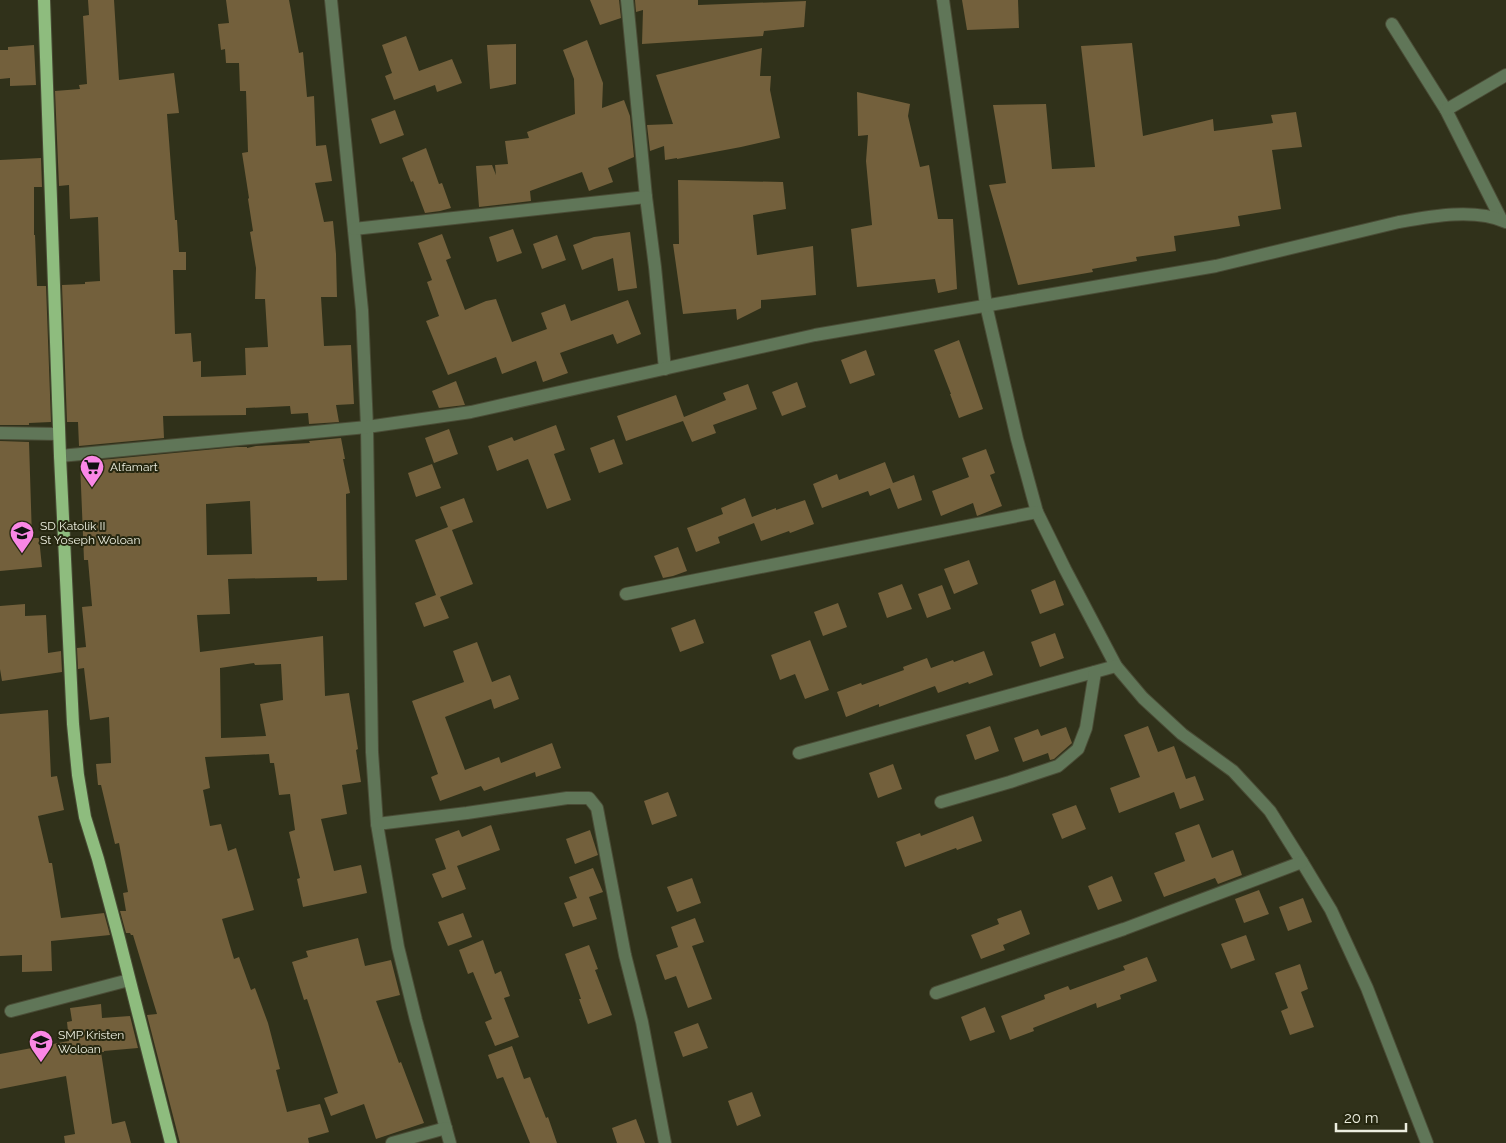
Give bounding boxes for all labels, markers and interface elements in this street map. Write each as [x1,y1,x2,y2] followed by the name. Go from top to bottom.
[79,454,105,488] supermarket icon: Alfamart
[110,460,158,474] place label: Alfamart
[40,519,140,547] place label: SD Katolik II St Yoseph Woloan
[9,520,35,554] school or university icon: SD Katolik II St Yoseph Woloan
[58,1028,124,1056] place label: SMP Kristen Woloan
[28,1029,54,1063] school or university icon: SMP Kristen Woloan
[1336,1100,1406,1132] scale bar
[1344,1109,1379,1127] text: 20 m

